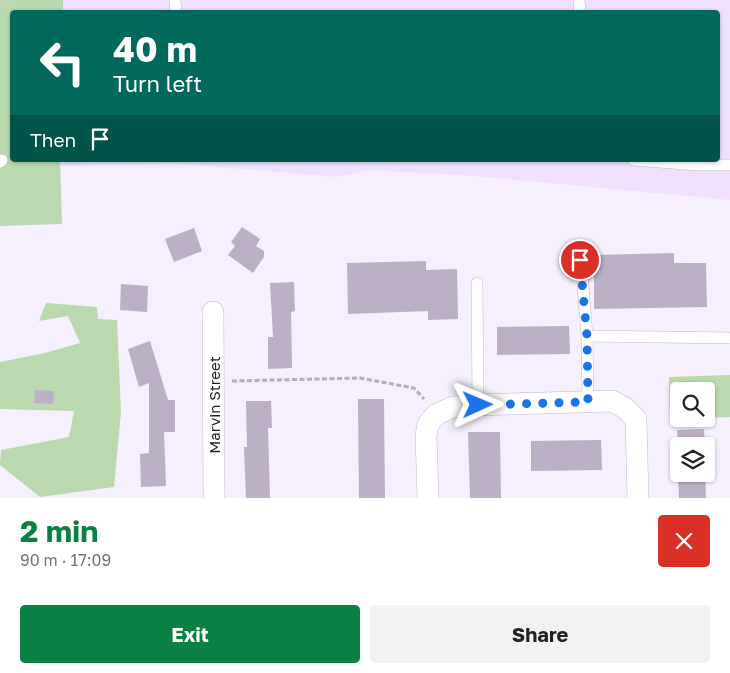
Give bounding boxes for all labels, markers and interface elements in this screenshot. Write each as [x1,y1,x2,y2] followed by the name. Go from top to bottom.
[113,28,197,70] text: 40 m
[30,30,95,95] icon: left
[113,70,202,97] text: Turn left
[86,125,114,153] icon: arrive
[30,128,76,151] text: Then
[559,239,601,281] pin
[566,246,594,274] icon: arrive
[205,356,223,454] street label: Marvin Street
[451,378,503,430] position arrow
[670,382,715,482] map controls
[670,382,715,427] button: search
[670,437,715,482] button: layers
[20,513,98,549] text: 2 min
[658,515,710,567] button: close
[20,550,111,570] text: 90 m · 17:09
[20,605,360,663] button: Exit
[370,605,710,663] button: Share

